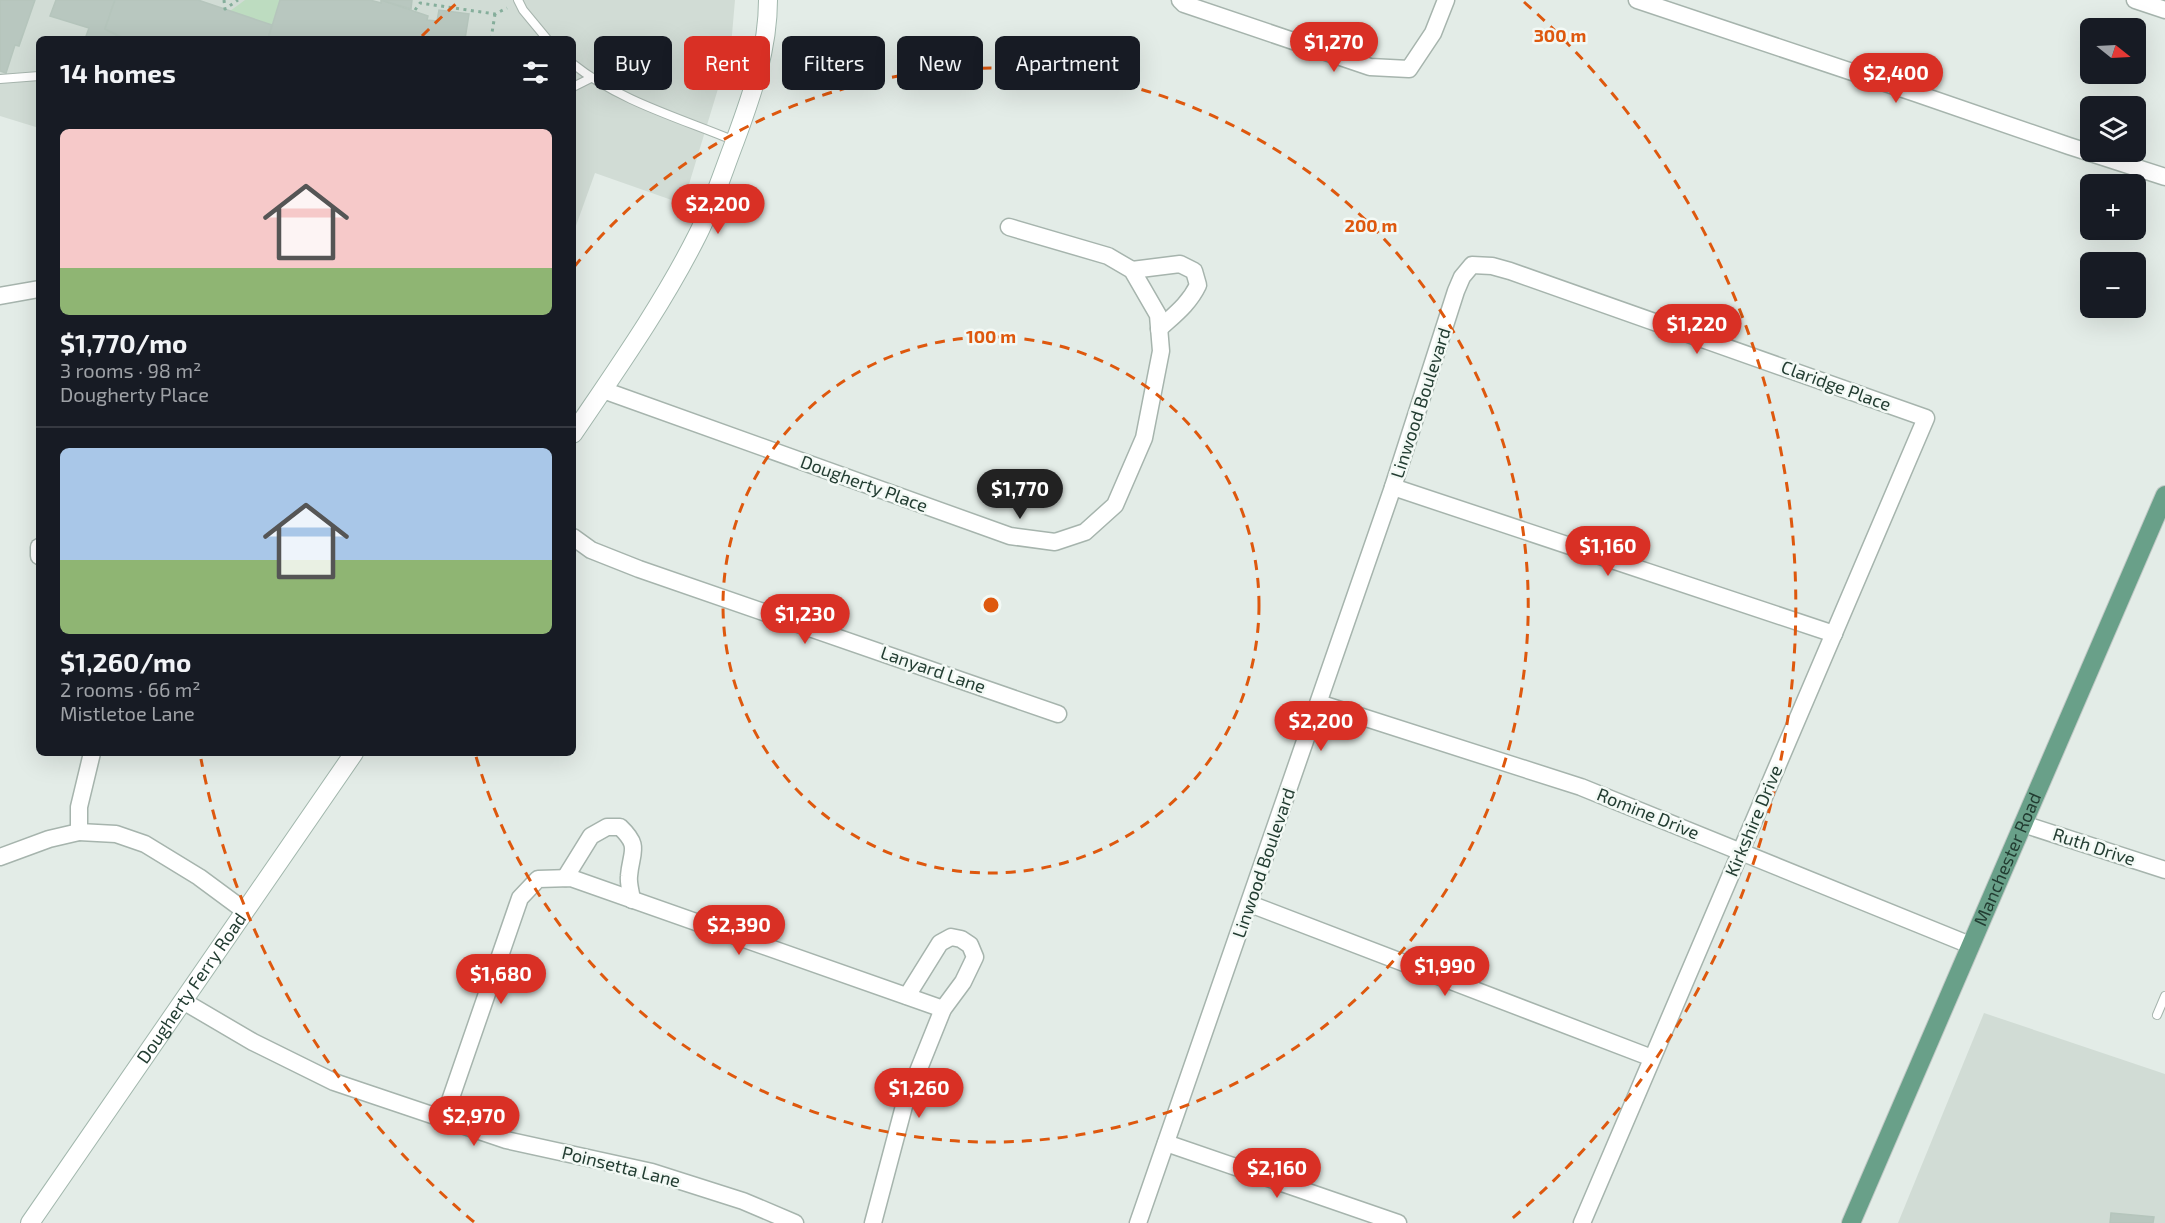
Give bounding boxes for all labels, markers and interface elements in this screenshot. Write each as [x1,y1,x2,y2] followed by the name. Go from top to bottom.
[2080,18,2146,84] north arrow
[2080,18,2146,318] map controls
[1285,22,1383,73] pin: $1,270
[1534,24,1586,46] text: 300 m
[1304,29,1364,53] text: $1,270
[594,36,672,90] chip: Buy
[684,36,770,90] chip: Rent
[782,36,885,90] chip: Filters
[897,36,983,90] chip: New
[995,36,1140,90] chip: Apartment
[1847,53,1945,104] pin: $2,400
[519,56,552,89] icon: filters
[60,57,176,88] text: 14 homes
[1863,60,1929,84] text: $2,400
[2080,96,2146,162] button: layers
[252,168,360,276] icon: home
[2080,174,2146,240] button: +
[669,184,767,235] pin: $2,200
[686,191,750,215] text: $2,200
[1345,214,1397,236] text: 200 m
[2080,252,2146,318] button: −
[1648,304,1746,355] pin: $1,220
[1667,311,1727,335] text: $1,220
[966,325,1016,347] text: 100 m
[1385,325,1455,481] street label: Linwood Boulevard
[60,327,187,358] text: $1,770/mo
[1778,355,1894,415] street label: Claridge Place
[60,358,201,382] text: 3 rooms · 98 m²
[60,382,209,406] text: Dougherty Place
[798,450,931,516] street label: Dougherty Place
[971,469,1069,520] pin: $1,770
[991,476,1049,500] text: $1,770
[252,487,360,595] icon: home
[1559,526,1657,577] pin: $1,160
[1579,533,1637,557] text: $1,160
[756,594,854,645] pin: $1,230
[981,595,1001,615] centre of rings
[775,601,835,625] text: $1,230
[878,641,989,697] street label: Lanyard Lane
[60,646,191,677] text: $1,260/mo
[60,677,201,701] text: 2 rooms · 66 m²
[60,701,195,725] text: Mistletoe Lane
[1272,701,1370,752] pin: $2,200
[1289,708,1353,732] text: $2,200
[1720,762,1786,880] street label: Kirkshire Drive
[1594,783,1703,844] street label: Romine Drive
[1227,785,1299,940] street label: Linwood Boulevard
[1968,789,2045,929] street label: Manchester Road
[2050,822,2138,870] street label: Ruth Drive
[690,905,788,956] pin: $2,390
[131,908,251,1067] street label: Dougherty Ferry Road
[707,912,771,936] text: $2,390
[1396,946,1494,997] pin: $1,990
[1414,953,1476,977] text: $1,990
[452,954,550,1005] pin: $1,680
[470,961,532,985] text: $1,680
[870,1068,968,1119] pin: $1,260
[888,1075,950,1099] text: $1,260
[425,1096,523,1147] pin: $2,970
[442,1103,506,1127] text: $2,970
[560,1141,683,1191] street label: Poinsetta Lane
[1228,1148,1326,1199] pin: $2,160
[1247,1155,1307,1179] text: $2,160

